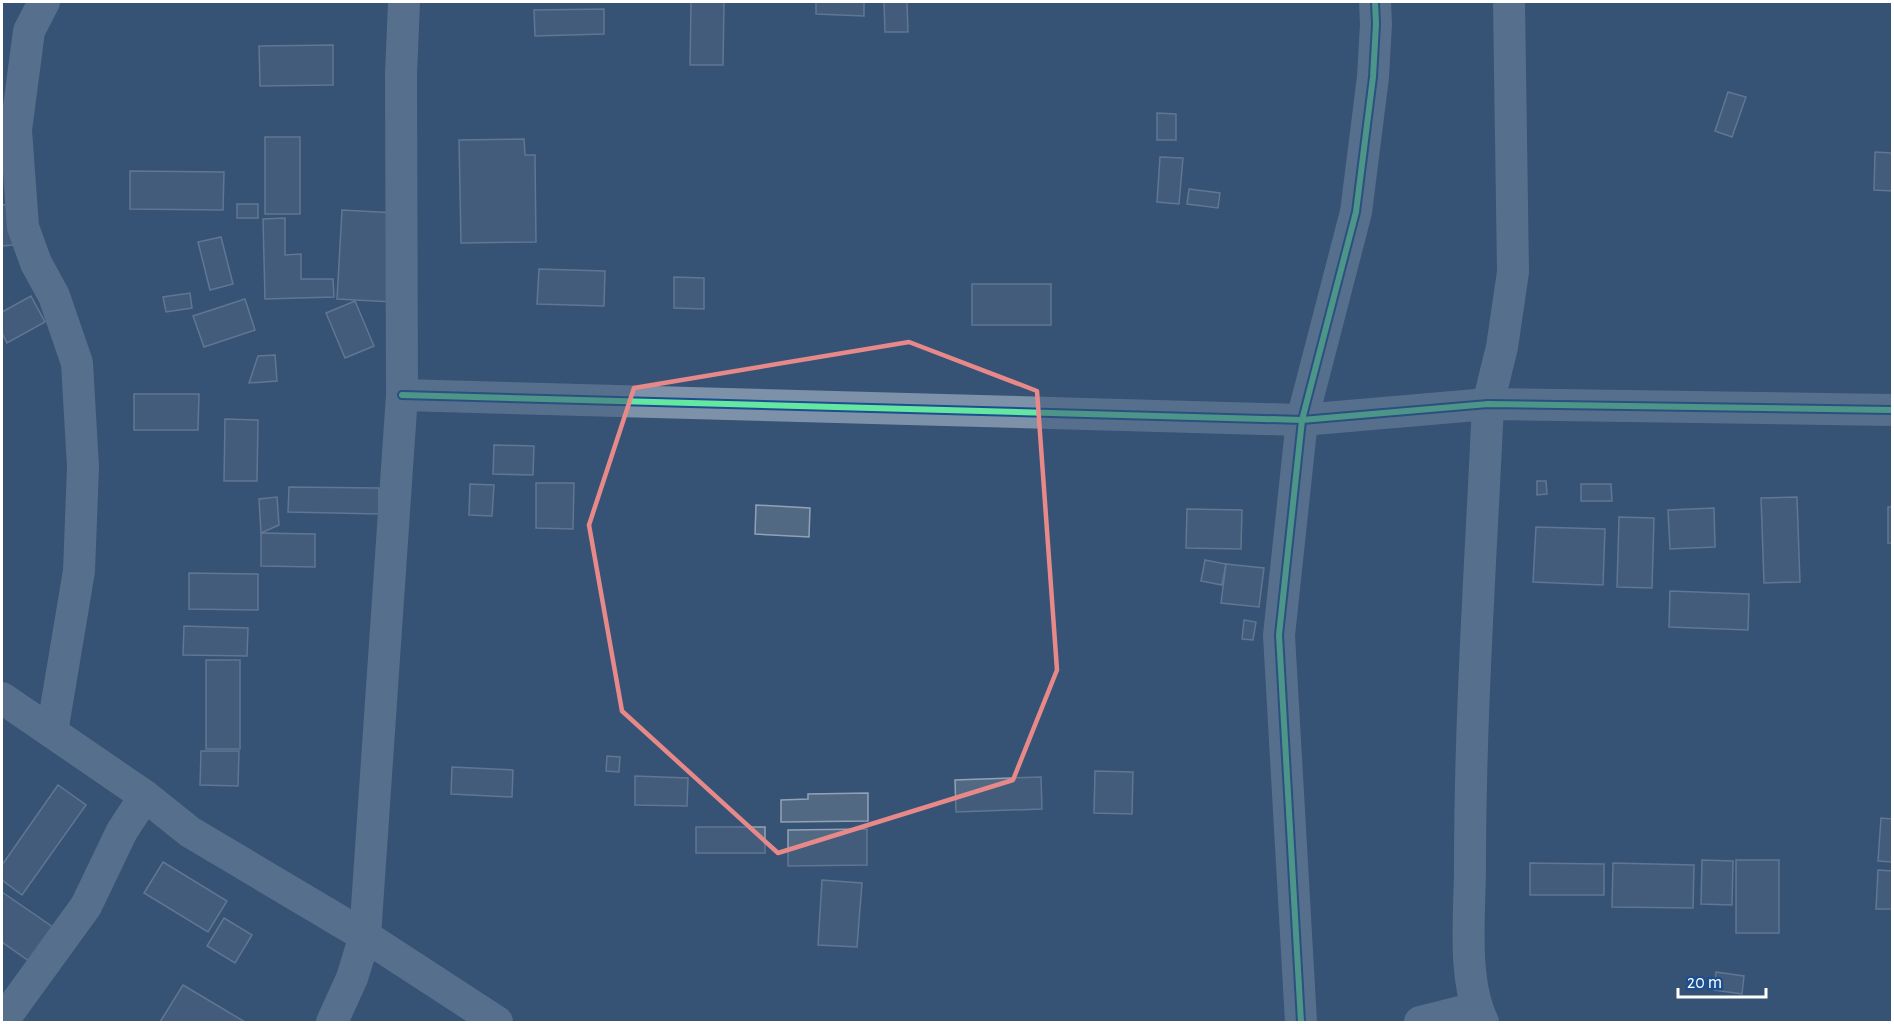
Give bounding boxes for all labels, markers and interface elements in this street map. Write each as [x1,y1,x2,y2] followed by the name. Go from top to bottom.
[1678,961,1766,999] scale bar
[1687,974,1722,992] text: 20 m

